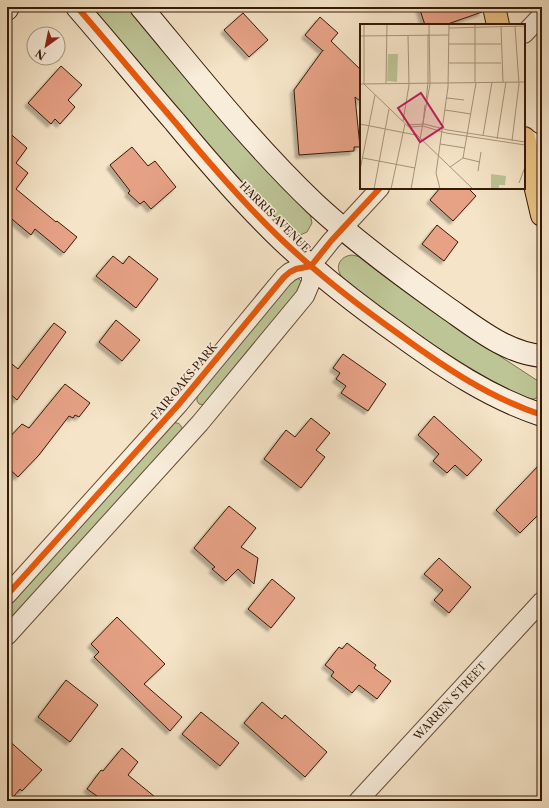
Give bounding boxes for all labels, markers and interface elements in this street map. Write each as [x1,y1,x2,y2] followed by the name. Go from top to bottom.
[360,24,525,189] inset map
[26,26,66,66] north arrow
[32,46,48,63] text: N
[237,179,314,256] street label: HARRIS AVENUE
[148,339,220,422] street label: FAIR OAKS PARK
[410,658,490,744] street label: WARREN STREET

